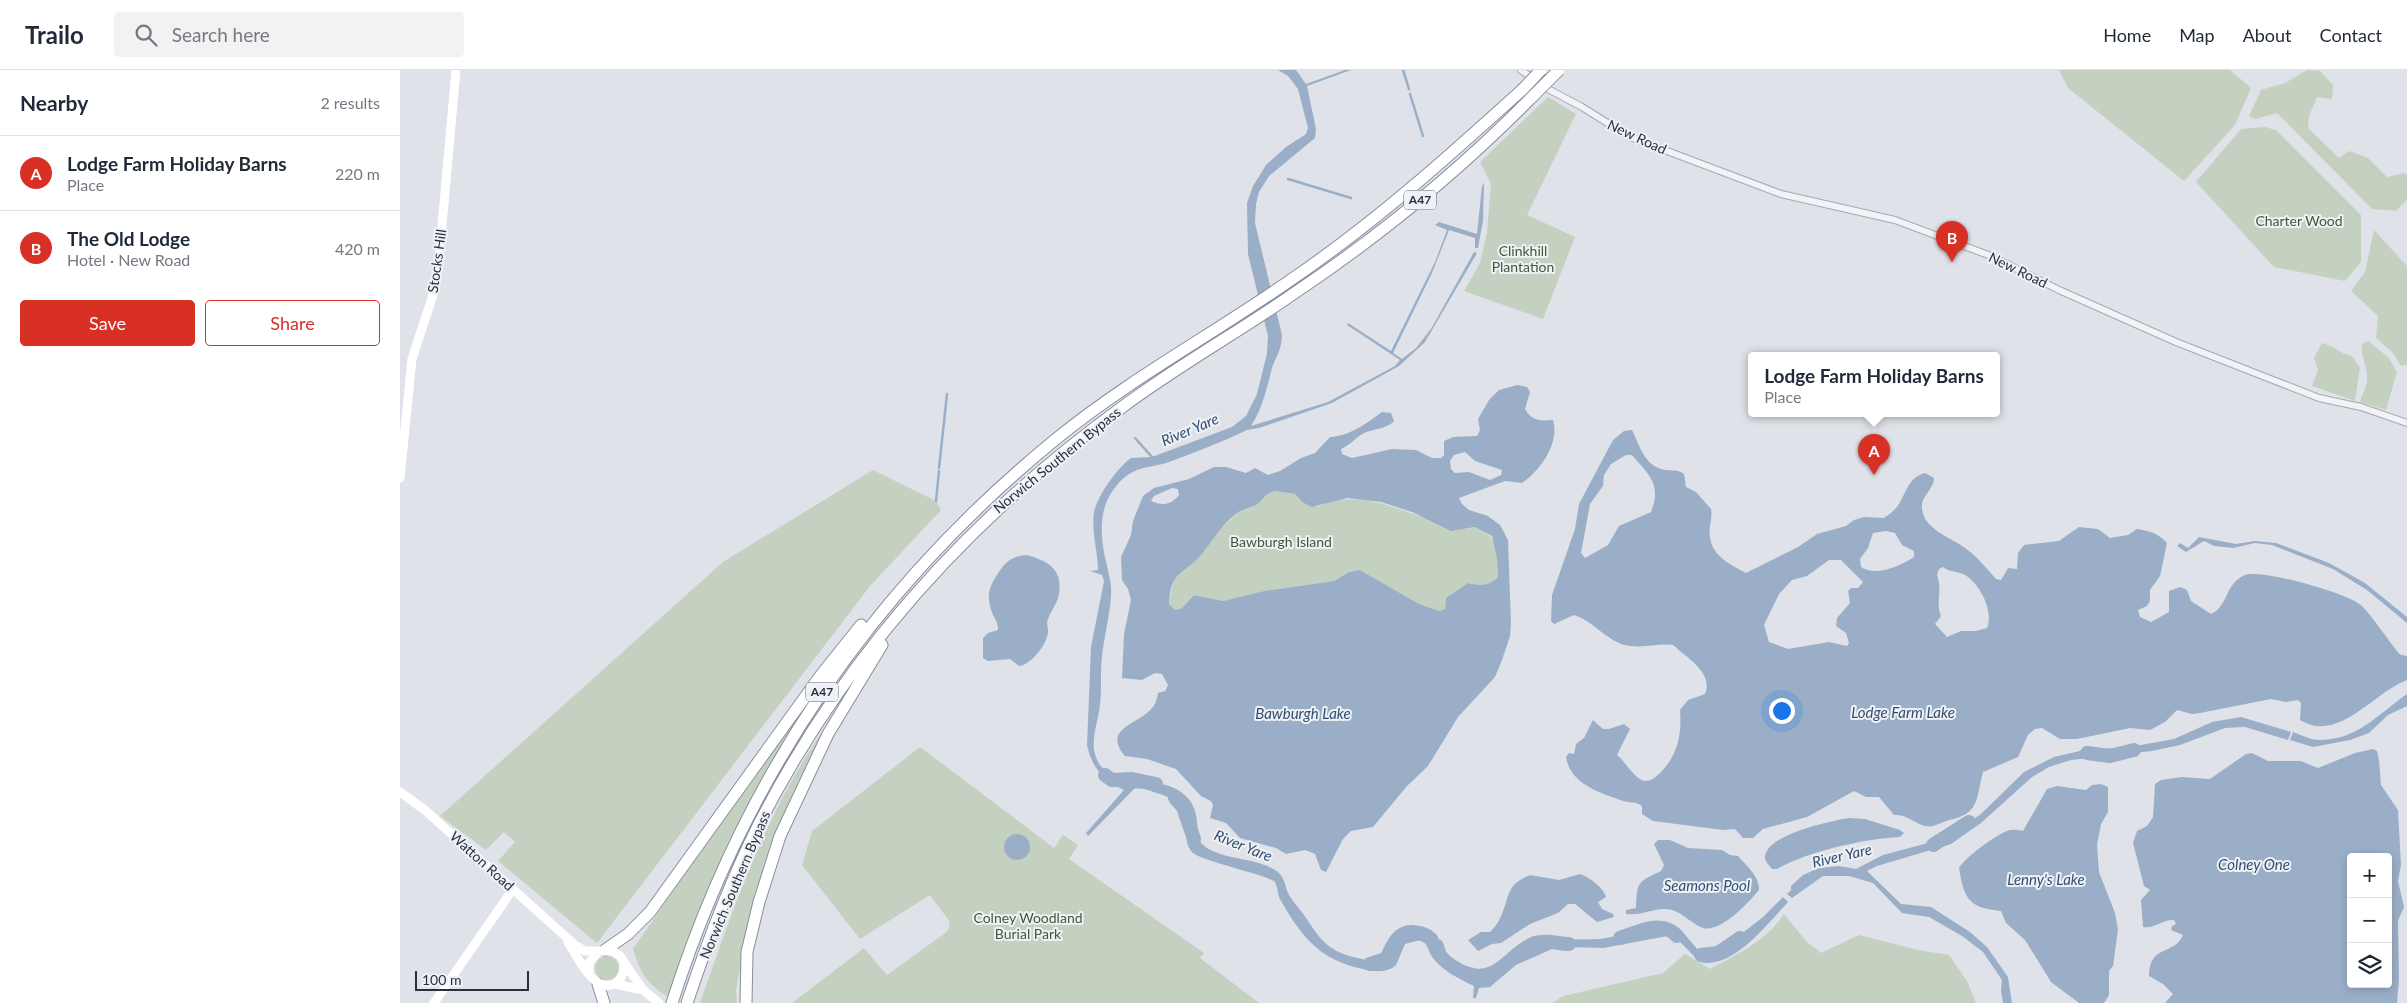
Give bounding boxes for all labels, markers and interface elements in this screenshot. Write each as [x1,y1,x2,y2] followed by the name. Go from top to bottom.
[114,12,464,57] search box
[25,20,84,49] text: Trailo
[132,21,160,49] icon: search
[172,23,270,46] text: Search here
[2103,24,2151,46] text: Home
[2179,24,2215,46] text: Map
[2243,24,2292,46] text: About
[2320,24,2382,46] text: Contact
[20,90,88,115] text: Nearby
[320,93,380,112] text: 2 results
[1605,116,1669,158] street label: New Road
[67,152,287,175] text: Lodge Farm Holiday Barns
[30,164,42,183] text: A
[335,164,380,183] text: 220 m
[67,175,104,194] text: Place
[1404,190,1436,210] road number: A47
[2255,212,2343,229] park label: Charter Wood
[1936,221,1968,262] pin: B
[67,227,190,250] text: The Old Lodge
[424,228,449,294] street label: Stocks Hill
[31,239,41,258] text: B
[335,239,380,258] text: 420 m
[1492,242,1554,275] park label: Clinkhill Plantation
[1986,248,2050,291] street label: New Road
[67,250,190,269] text: Hotel · New Road
[20,300,195,346] button: Save
[205,300,380,346] button: Share
[1748,352,2000,417] popup
[1764,364,1984,387] text: Lodge Farm Holiday Barns
[1764,387,1801,406] text: Place
[990,403,1124,516] street label: Norwich Southern Bypass
[1158,409,1221,449] water label: River Yare
[1858,434,1890,475] pin: A
[1230,533,1332,550] park label: Bawburgh Island
[806,682,838,702] road number: A47
[1769,698,1795,724] your location
[1851,703,1955,721] water label: Lodge Farm Lake
[1255,704,1351,722] water label: Bawburgh Lake
[696,808,773,961] street label: Norwich Southern Bypass
[1212,825,1275,865] water label: River Yare
[447,827,518,894] street label: Watton Road
[1810,839,1873,871] water label: River Yare
[2347,853,2392,988] map controls
[2347,853,2392,898] button: +
[2218,855,2290,873] water label: Colney One
[2007,870,2085,888] water label: Lenny's Lake
[1664,876,1751,894] water label: Seamons Pool
[2347,898,2392,943] button: −
[973,909,1083,942] park label: Colney Woodland Burial Park
[2347,943,2392,988] button: layers
[415,968,529,991] scale bar
[422,971,461,988] text: 100 m

